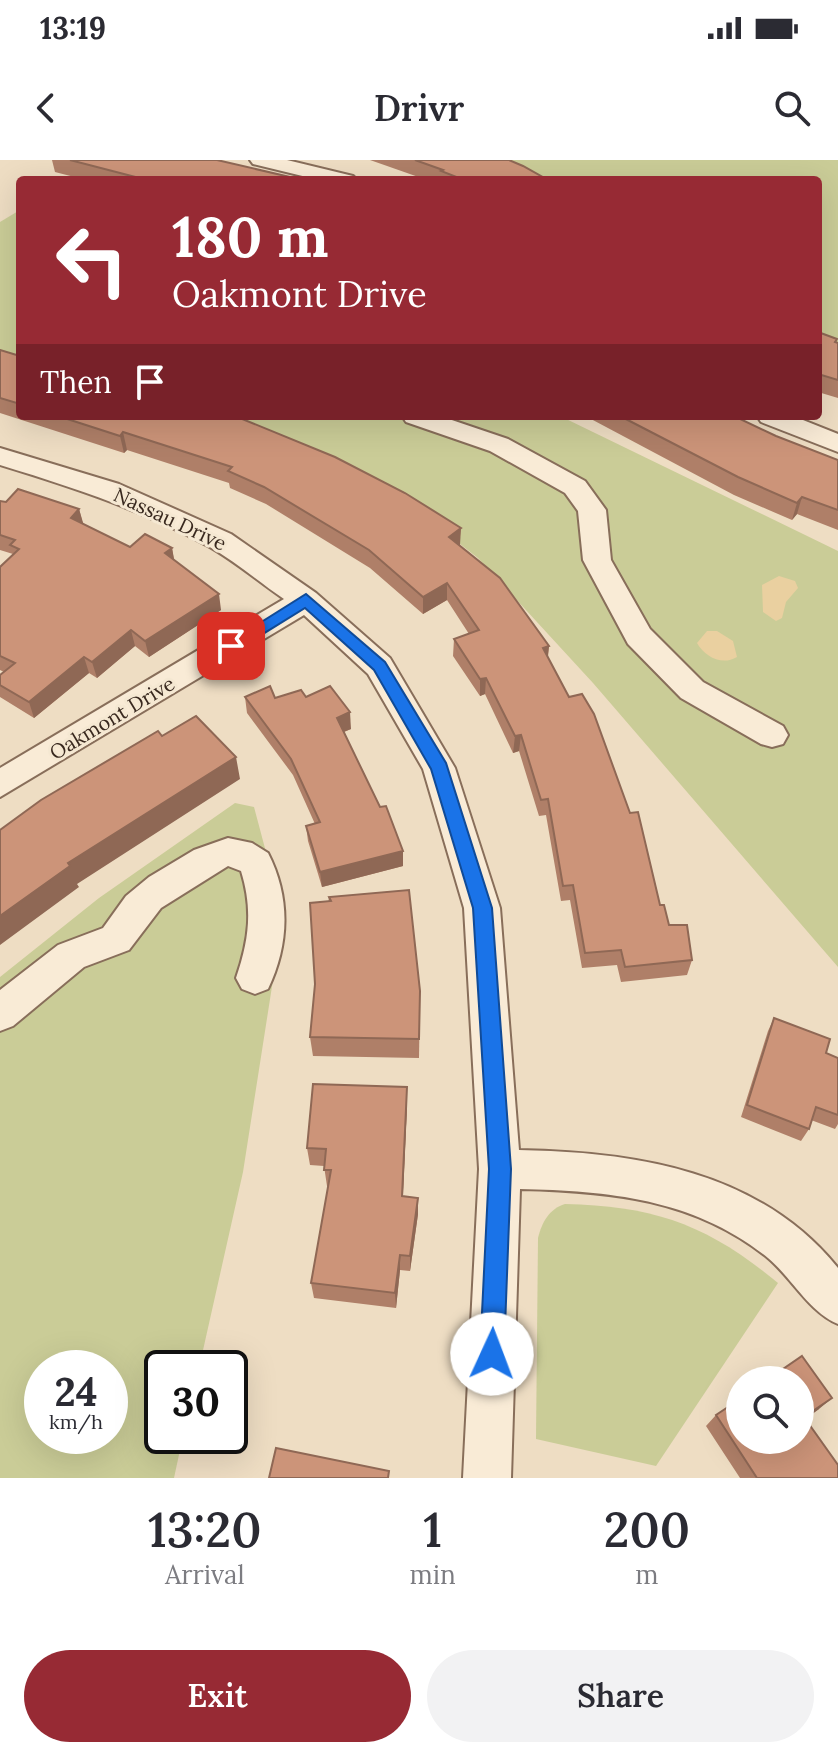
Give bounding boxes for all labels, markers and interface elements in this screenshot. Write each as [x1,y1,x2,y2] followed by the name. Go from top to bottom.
[40,9,106,47] text: 13:19
[374,85,464,131] text: Drivr
[24,86,68,130] icon: back
[770,86,814,130] icon: search
[172,201,329,272] text: 180 m
[40,208,144,312] icon: left
[172,271,427,317] text: Oakmont Drive
[128,360,172,404] icon: arrive
[40,363,112,401] text: Then
[110,482,231,556] street label: Nassau Drive
[197,612,265,680] pin
[209,624,253,668] icon: arrive
[45,670,179,765] street label: Oakmont Drive
[450,1312,534,1396] position arrow
[144,1350,248,1454] speed limit sign: 30
[54,1366,98,1417] text: 24
[726,1366,814,1454] map controls
[726,1366,814,1454] button: search
[49,1409,103,1434] text: km/h
[148,1499,262,1560] text: 13:20
[423,1499,442,1560] text: 1
[604,1499,690,1560] text: 200
[165,1558,244,1591] text: Arrival
[409,1558,456,1591] text: min
[635,1558,659,1591] text: m
[24,1650,411,1742] button: Exit
[427,1650,814,1742] button: Share

